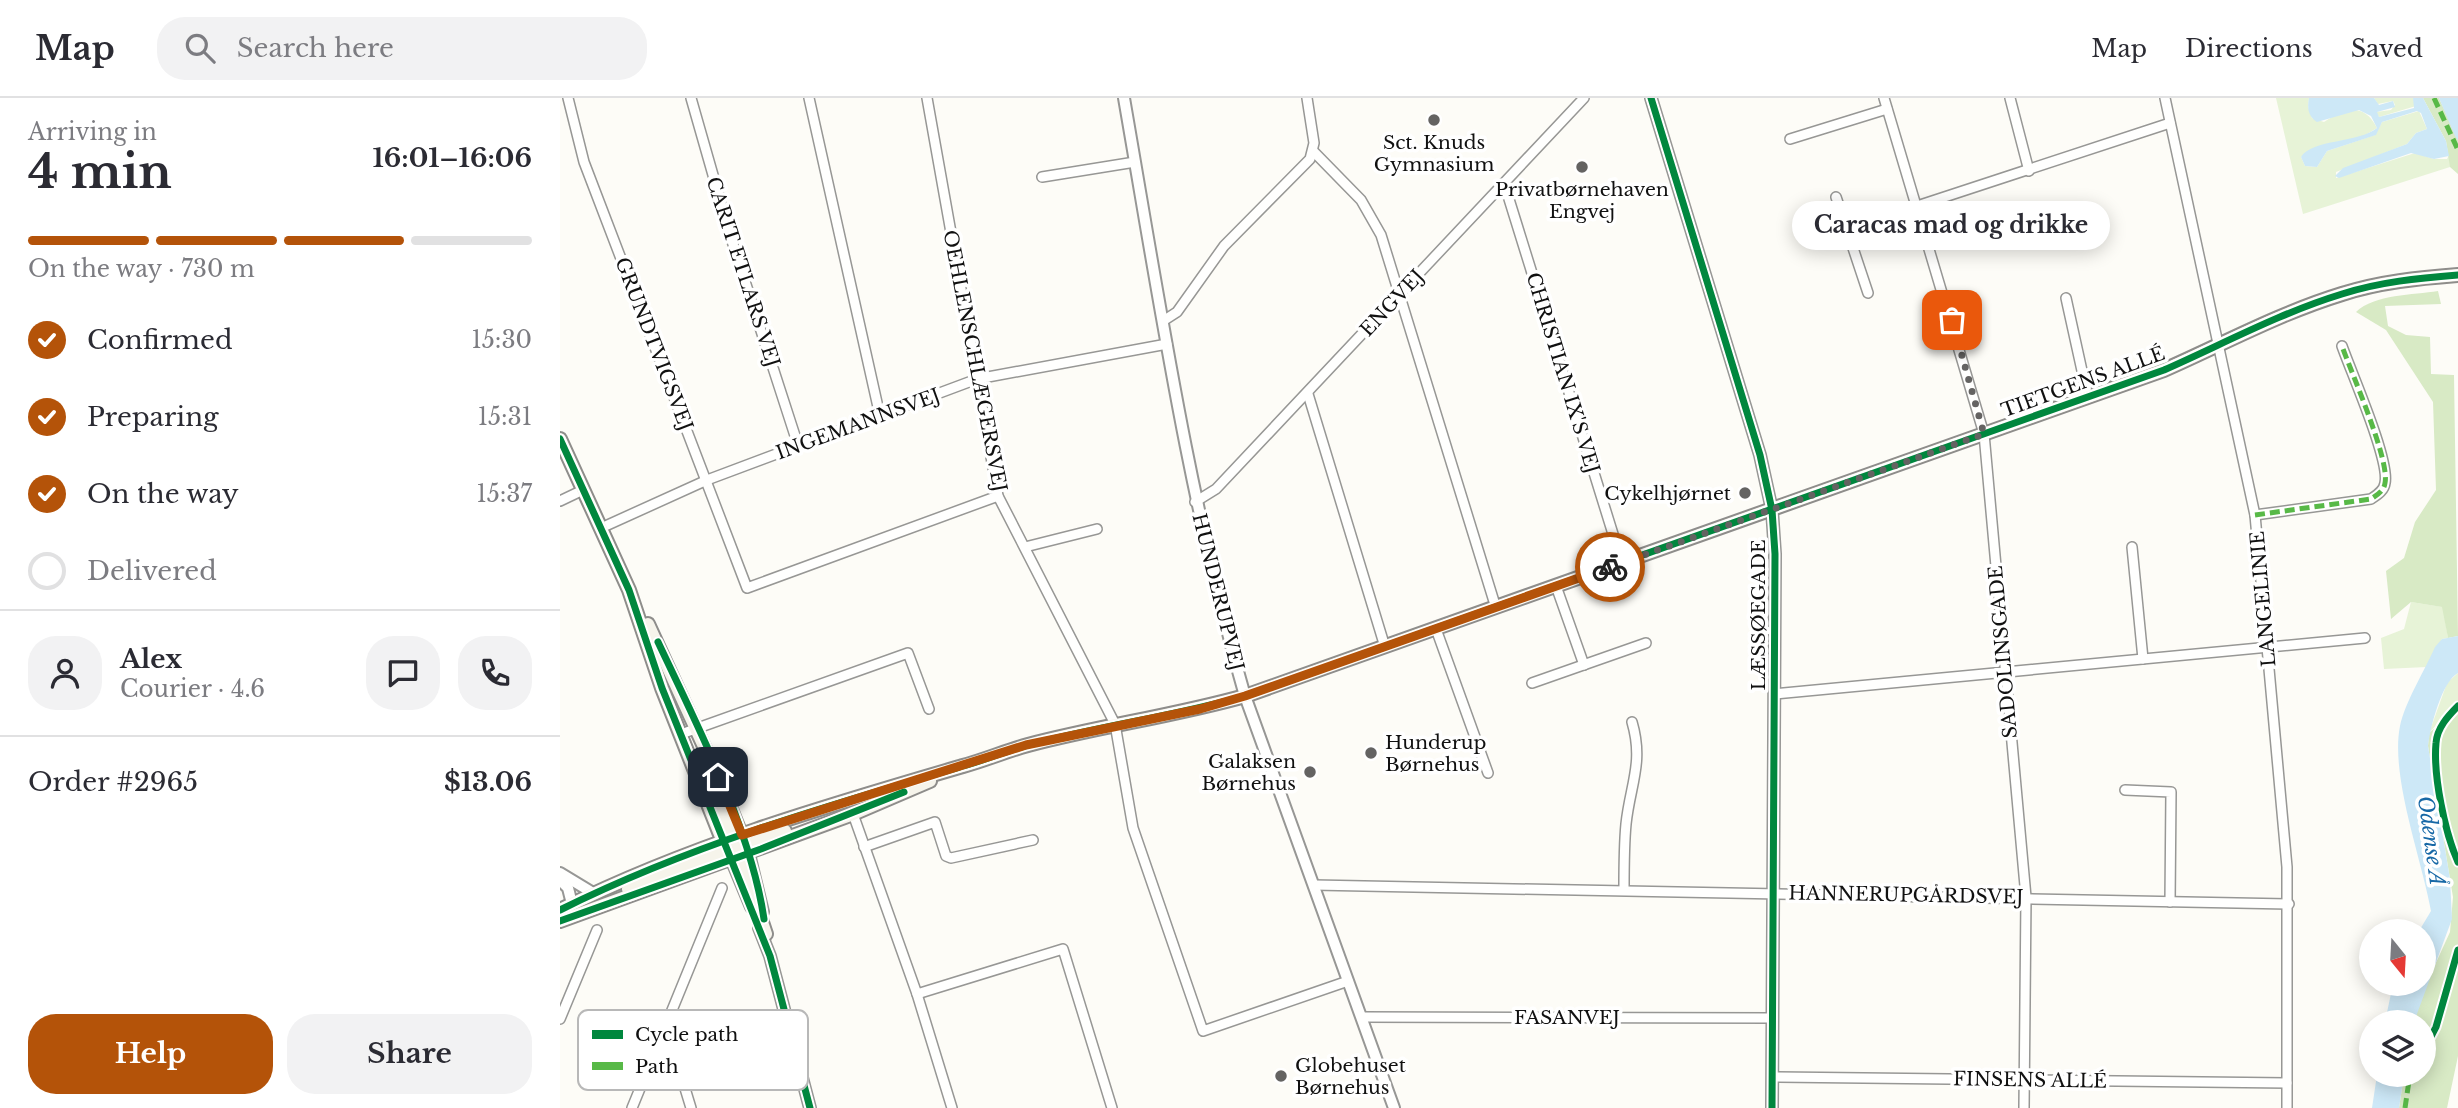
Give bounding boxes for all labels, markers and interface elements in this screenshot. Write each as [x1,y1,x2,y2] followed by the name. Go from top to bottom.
[157,17,647,80] search box
[35,28,115,69] text: Map
[181,29,219,67] icon: search
[237,32,394,64] text: Search here
[2091,34,2147,63] text: Map
[2185,34,2313,63] text: Directions
[2351,34,2423,63] text: Saved
[1426,112,1442,128] marker: Sct. Knuds Gymnasium
[28,118,157,146] text: Arriving in
[1374,131,1494,176] place label: Sct. Knuds Gymnasium
[372,142,532,174] text: 16:01–16:06
[28,143,172,200] text: 4 min
[1574,159,1590,175] marker: Privatbørnehaven Engvej
[701,174,785,370] street label: CARIT ETLARS VEJ
[1495,178,1669,223] place label: Privatbørnehaven Engvej
[1793,201,2111,250] callout: Caracas mad og drikke
[1814,211,2088,239] text: Caracas mad og drikke
[938,228,1012,494] street label: OEHLENSCHLÆGERSVEJ
[610,254,698,434] street label: GRUNDTVIGSVEJ
[28,255,255,283] text: On the way · 730 m
[1355,265,1429,341] street label: ENGVEJ
[1521,270,1605,476] street label: CHRISTIAN IX'S VEJ
[1922,290,1982,350] pin
[1933,301,1971,339] icon: bag
[28,321,66,359] icon: check
[87,324,232,356] text: Confirmed
[472,326,532,354] text: 15:30
[1998,342,2168,422] street label: TIETGENS ALLÉ
[773,384,943,464] street label: INGEMANNSVEJ
[28,398,66,436] icon: check
[87,401,219,433] text: Preparing
[478,403,532,431] text: 15:31
[28,475,66,513] icon: check
[87,478,239,510] text: On the way
[476,480,532,508] text: 15:37
[1604,482,1732,505] place label: Cykelhjørnet
[1737,485,1753,501] marker: Cykelhjørnet
[1187,511,1249,673] street label: HUNDERUPVEJ
[2246,530,2280,668] street label: LANGELINIE
[1575,532,1645,602] courier
[1747,539,1770,691] street label: LÆSSØEGADE
[1591,548,1629,586] icon: bike
[87,555,217,587] text: Delivered
[1984,565,2022,739] street label: SADOLINSGADE
[28,636,102,710] button: person
[366,636,440,710] button: chat
[458,636,532,710] button: phone
[120,643,182,675] text: Alex
[120,675,265,703] text: Courier · 4.6
[1385,731,1486,776] place label: Hunderup Børnehus
[1363,745,1379,761] marker: Hunderup Børnehus
[688,747,748,807] pin
[1202,750,1296,795] place label: Galaksen Børnehus
[699,758,737,796] icon: home
[1302,764,1318,780] marker: Galaksen Børnehus
[28,766,198,798] text: Order #2965
[444,766,532,798] text: $13.06
[2412,794,2450,888] water label: Odense Å
[1788,881,2024,909] street label: HANNERUPGÅRDSVEJ
[2359,919,2436,996] north arrow
[2359,919,2436,1087] map controls
[1514,1006,1620,1029] street label: FASANVEJ
[578,1010,808,1090] legend
[2359,1010,2436,1087] button: layers
[28,1014,273,1094] button: Help
[287,1014,532,1094] button: Share
[635,1023,738,1046] text: Cycle path
[1295,1054,1407,1099] place label: Globehuset Børnehus
[635,1055,679,1078] text: Path
[1953,1067,2107,1093] street label: FINSENS ALLÉ
[1273,1068,1289,1084] marker: Globehuset Børnehus

